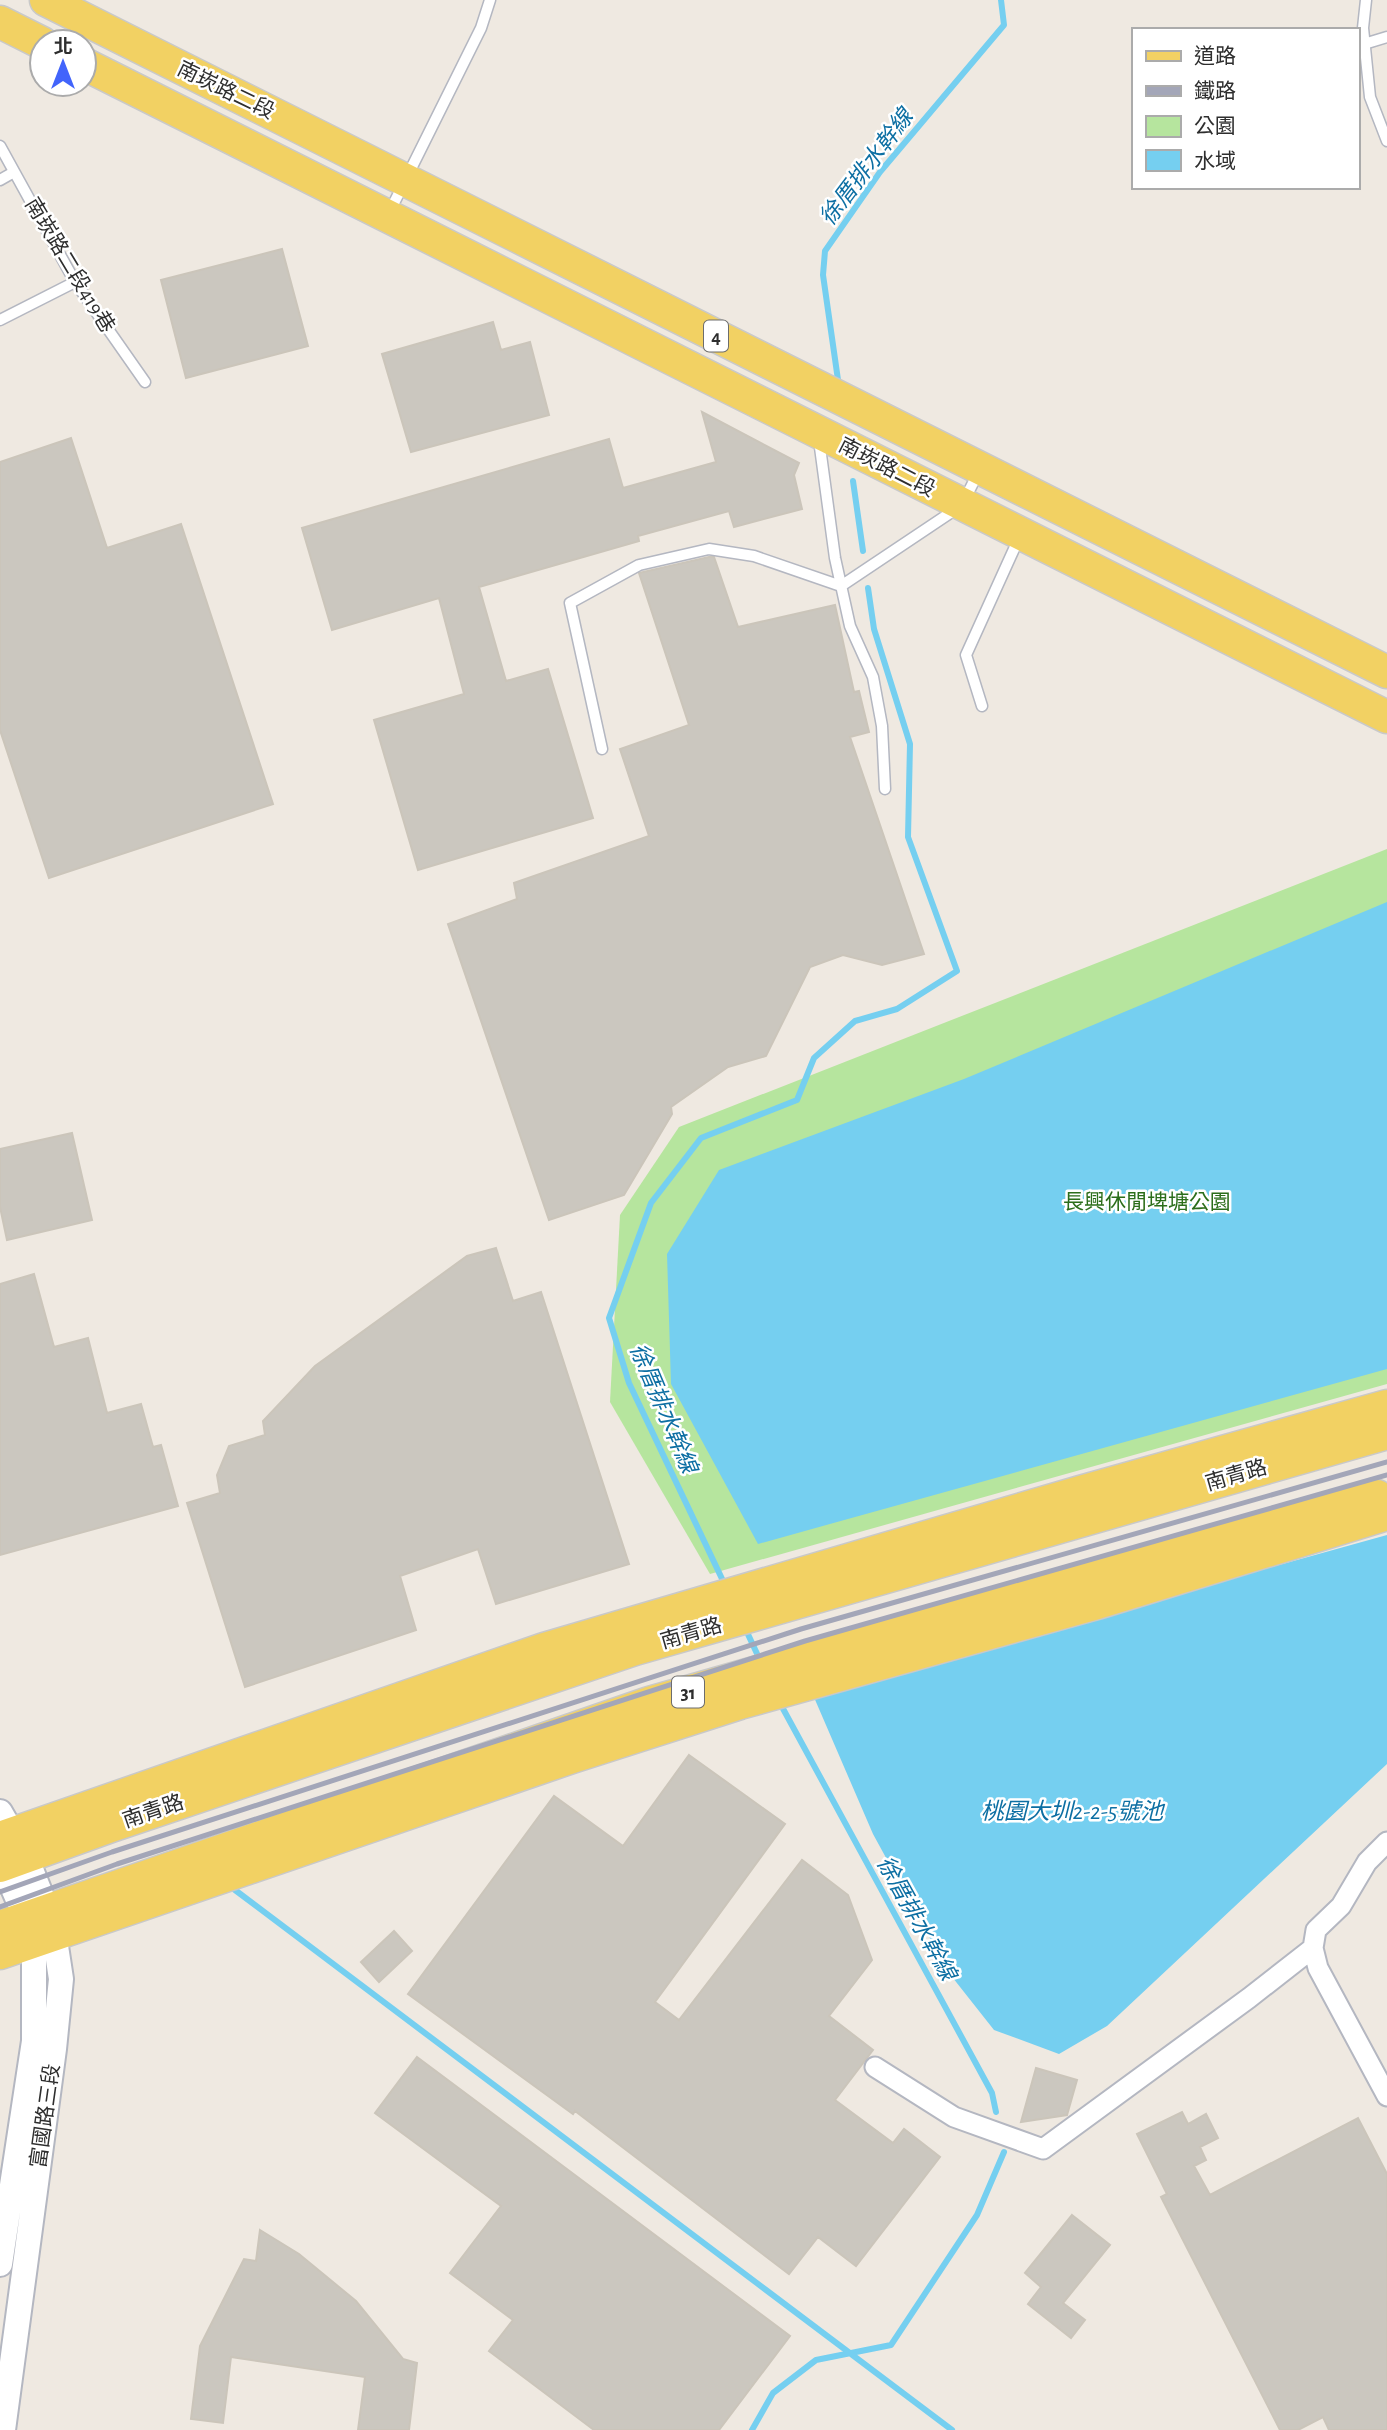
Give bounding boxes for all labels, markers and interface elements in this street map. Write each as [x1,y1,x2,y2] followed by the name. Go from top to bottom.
[28,28,98,98] north arrow
[1132,28,1359,189] legend
[53,37,73,57] text: 北
[1194,45,1236,67] text: 道路
[174,57,278,123] street label: 南崁路二段
[1194,80,1236,102] text: 鐵路
[815,102,920,230] water label: 徐厝排水幹線
[1194,116,1236,137] text: 公園
[1194,150,1236,172] text: 水域
[21,194,119,336] street label: 南崁路二段419巷
[704,320,728,352] road number: 4
[835,433,939,501] street label: 南崁路二段
[1063,1191,1231,1213] park label: 長興休閒埤塘公園
[625,1340,703,1479] water label: 徐厝排水幹線
[1203,1456,1269,1494] street label: 南青路
[658,1614,724,1652] street label: 南青路
[672,1676,704,1708] road number: 31
[120,1790,186,1832] street label: 南青路
[981,1799,1165,1824] water label: 桃園大圳2-2-5號池
[872,1852,962,1987] water label: 徐厝排水幹線
[27,2062,63,2170] street label: 富國路三段

